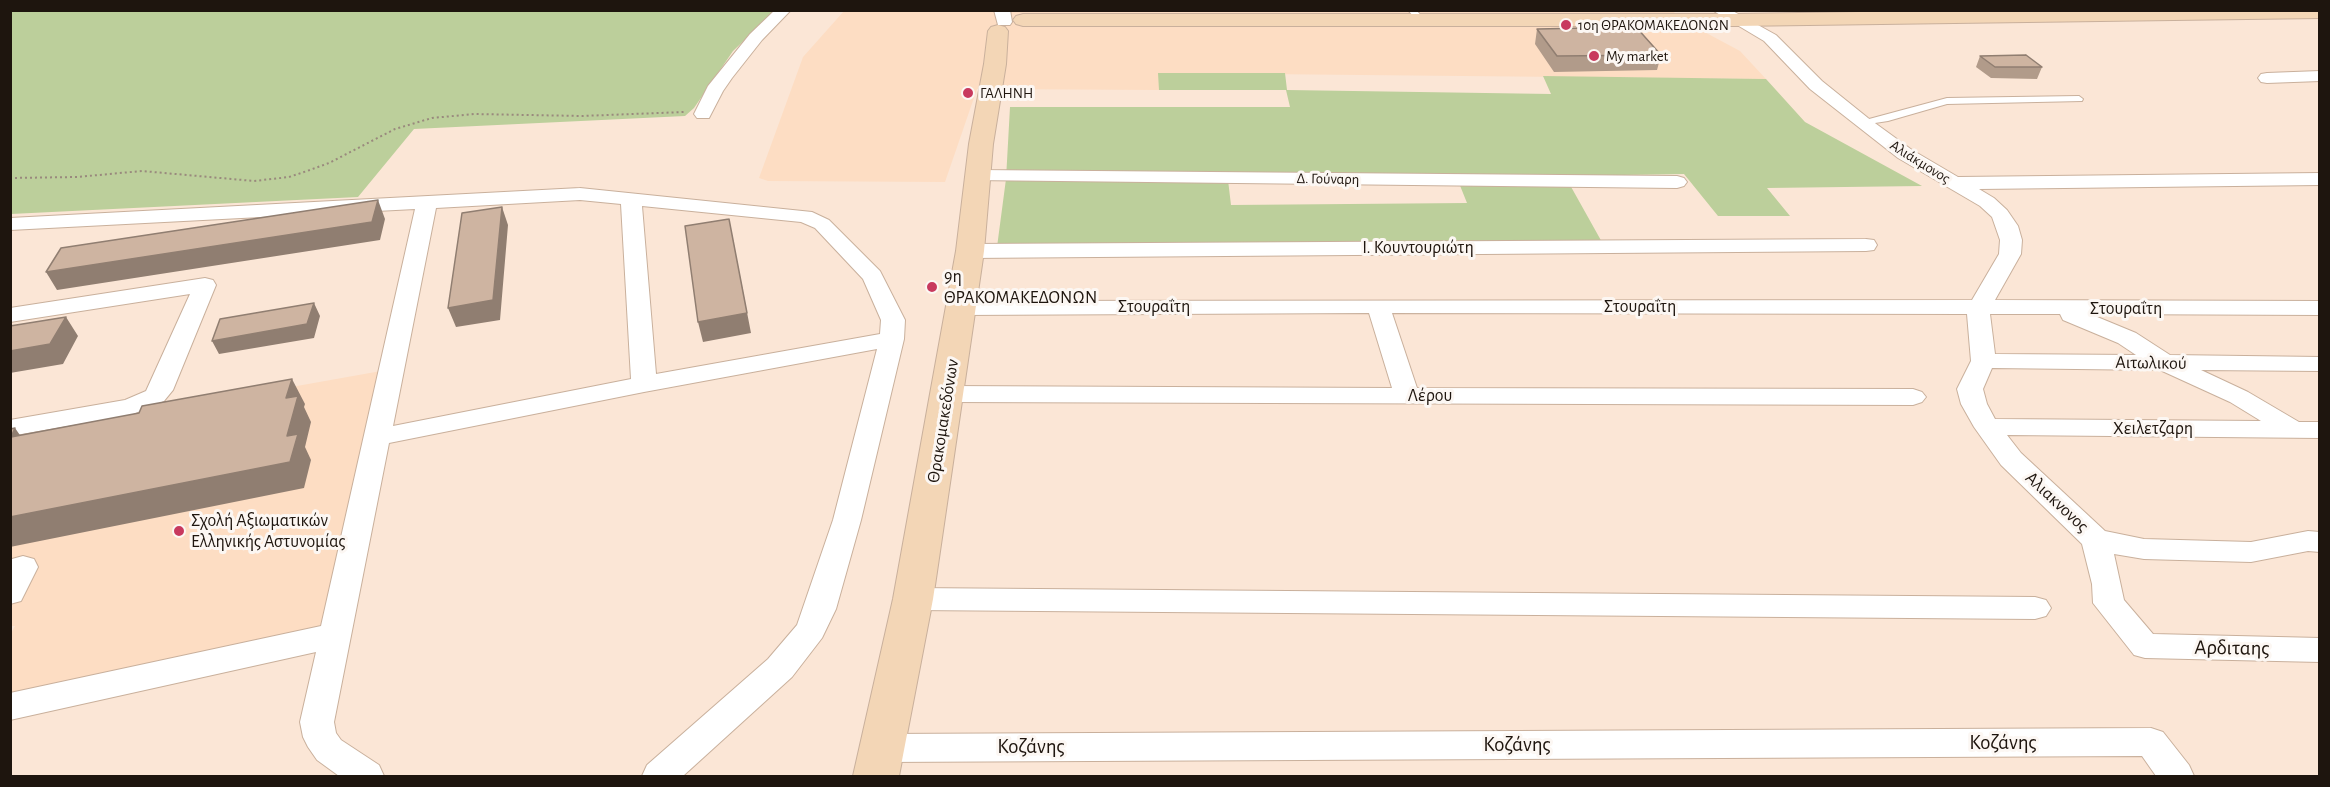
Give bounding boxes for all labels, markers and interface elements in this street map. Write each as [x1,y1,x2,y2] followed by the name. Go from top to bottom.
[1578,16,1729,34] place label: 10η ΘΡΑΚΟΜΑΚΕΔΟΝΩΝ
[1559,18,1573,32] marker: 10η ΘΡΑΚΟΜΑΚΕΔΟΝΩΝ
[1606,47,1668,65] place label: My market
[1587,49,1601,63] marker: My market
[980,84,1033,102] place label: ΓΑΛΗΝΗ
[961,86,975,100] marker: ΓΑΛΗΝΗ
[1887,136,1953,188] street label: Αλιάκμονος
[1296,169,1360,189] street label: Δ. Γούναρη
[1362,237,1474,259] street label: Ι. Κουντουριώτη
[944,266,1097,308] place label: 9η ΘΡΑΚΟΜΑΚΕΔΟΝΩΝ
[925,280,939,294] marker: 9η ΘΡΑΚΟΜΑΚΕΔΟΝΩΝ
[1118,296,1190,318] street label: Στουραΐτη
[1604,296,1676,318] street label: Στουραΐτη
[2090,298,2162,320] street label: Στουραΐτη
[2115,352,2187,374] street label: Αιτωλικού
[923,358,963,484] street label: Θρακομακεδόνων
[1408,385,1452,407] street label: Λέρου
[2113,418,2193,440] street label: Χειλετζαρη
[2021,467,2093,537] street label: Αλιακνονος
[191,510,346,552] place label: Σχολή Αξιωματικών Ελληνικής Αστυνομίας
[172,524,186,538] marker: Σχολή Αξιωματικών Ελληνικής Αστυνομίας
[2194,635,2270,661] street label: Αρδιταης
[1969,730,2037,756] street label: Κοζάνης
[1483,732,1551,758] street label: Κοζάνης
[997,734,1065,760] street label: Κοζάνης

